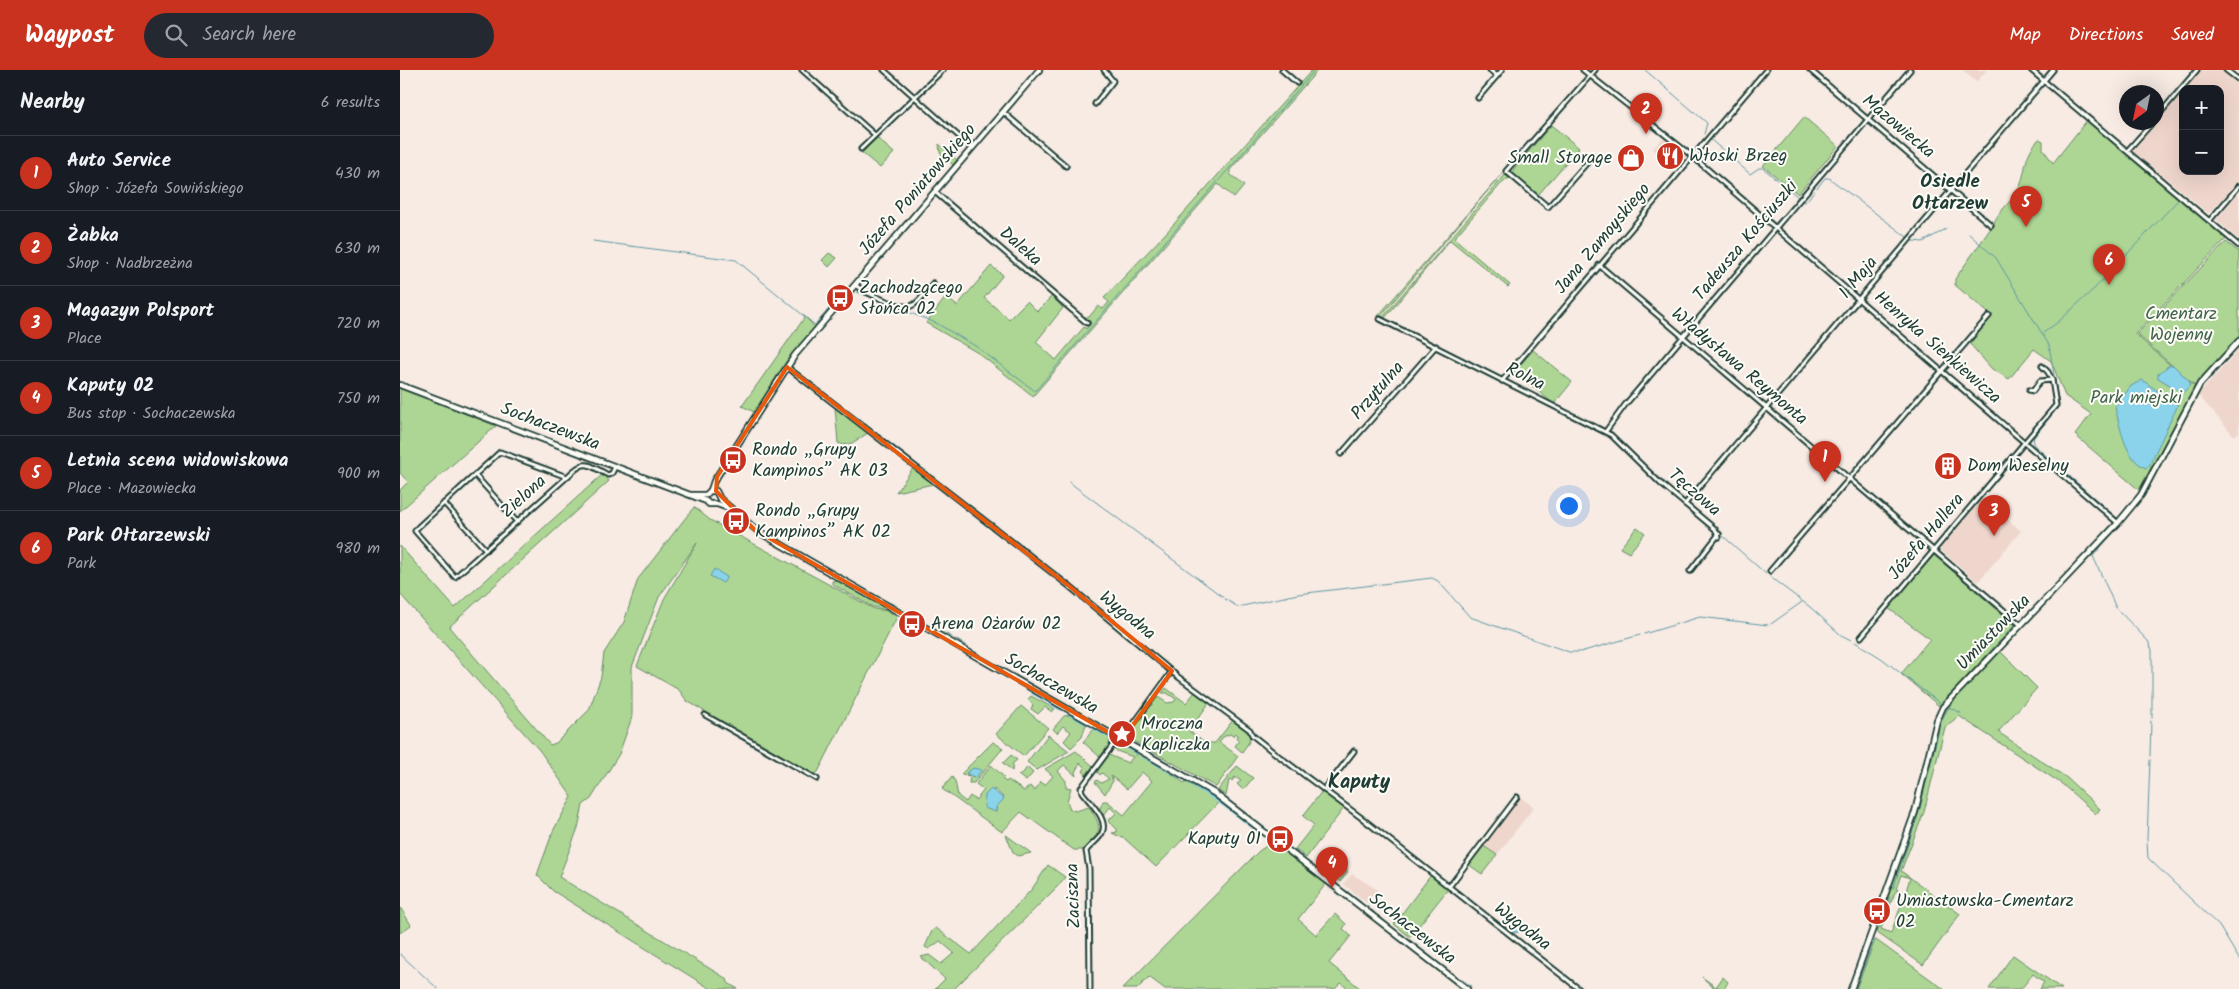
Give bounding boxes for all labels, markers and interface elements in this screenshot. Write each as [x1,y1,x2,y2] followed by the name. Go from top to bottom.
[144,13,494,58] search box
[25,16,114,55] text: Waypost
[202,20,296,50] text: Search here
[162,21,190,49] icon: search
[2009,21,2041,50] text: Map
[2069,21,2143,50] text: Directions
[2171,21,2214,50] text: Saved
[2119,85,2164,130] north arrow
[2179,85,2224,175] map controls
[2179,85,2224,130] button: +
[20,86,85,119] text: Nearby
[1855,88,1941,166] street label: Mazowiecka
[321,90,380,115] text: 6 results
[1630,93,1662,134] pin: 2
[852,117,984,263] street label: Józefa Poniatowskiego
[2179,130,2224,175] button: −
[1655,141,1685,171] restaurant icon: Włoski Brzeg
[1689,142,1787,171] place label: Włoski Brzeg
[1616,143,1646,173] shop icon: Small Storage
[1508,144,1612,173] place label: Small Storage
[67,146,171,176] text: Auto Service
[34,161,38,186] text: 1
[335,161,380,186] text: 430 m
[1912,167,1989,219] district label: Osiedle Ołtarzew
[1686,173,1806,308] street label: Tadeusza Kościuszki
[67,176,244,201] text: Shop · Józefa Sowińskiego
[1548,177,1658,301] street label: Jana Zamoyskiego
[2010,186,2042,227] pin: 5
[992,220,1048,274] street label: Daleka
[67,221,119,251] text: Żabka
[31,236,41,261] text: 2
[335,236,380,261] text: 630 m
[2093,244,2125,285] pin: 6
[1832,250,1886,306] street label: 1 Maja
[67,251,193,276] text: Shop · Nadbrzeżna
[859,274,963,324] place label: Zachodzącego Słońca 02
[825,283,855,313] bus stop icon: Zachodzącego Słońca 02
[1867,284,2007,412] street label: Henryka Sienkiewicza
[67,296,214,326] text: Magazyn Polsport
[2145,300,2217,350] park label: Cmentarz Wojenny
[1664,301,1814,433] street label: Władysława Reymonta
[32,311,40,336] text: 3
[336,311,380,336] text: 720 m
[67,326,101,351] text: Place
[1344,355,1412,427] street label: Przytulna
[1500,355,1550,399] street label: Rolna
[67,371,154,401] text: Kaputy 02
[2090,384,2182,413] park label: Park miejski
[32,386,40,411] text: 4
[337,386,380,411] text: 750 m
[496,395,604,459] street label: Sochaczewska
[67,401,236,426] text: Bus stop · Sochaczewska
[752,436,888,486] place label: Rondo „Grupy Kampinos” AK 03
[1809,441,1841,482] pin: 1
[718,445,748,475] bus stop icon: Rondo „Grupy Kampinos” AK 03
[67,446,289,476] text: Letnia scena widowiskowa
[1933,451,1963,481] building icon: Dom Weselny
[1967,452,2069,481] place label: Dom Weselny
[32,461,40,486] text: 5
[337,461,380,486] text: 900 m
[1661,462,1727,524] street label: Tęczowa
[494,468,554,526] street label: Zielona
[67,476,196,501] text: Place · Mazowiecka
[1882,487,1972,587] street label: Józefa Hallera
[1556,493,1582,519] your location
[1978,495,2010,536] pin: 3
[755,497,891,547] place label: Rondo „Grupy Kampinos” AK 02
[721,506,751,536] bus stop icon: Rondo „Grupy Kampinos” AK 02
[67,521,210,551] text: Park Ołtarzewski
[32,536,40,561] text: 6
[335,536,380,561] text: 980 m
[67,551,96,576] text: Park
[1092,584,1162,648] street label: Wygodna
[1950,588,2038,678] street label: Umiastowska
[897,609,927,639] bus stop icon: Arena Ożarów 02
[931,610,1061,639] place label: Arena Ożarów 02
[998,645,1104,723] street label: Sochaczewska
[1141,710,1210,760] place label: Mroczna Kapliczka
[1107,719,1137,749] place icon: Mroczna Kapliczka
[1328,767,1391,799] district label: Kaputy
[1265,824,1295,854] bus stop icon: Kaputy 01
[1187,825,1261,854] place label: Kaputy 01
[1316,847,1348,888] pin: 4
[1058,863,1090,929] street label: Zaciszna
[1362,885,1462,973] street label: Sochaczewska
[1896,887,2074,937] place label: Umiastowska-Cmentarz 02
[1487,895,1557,959] street label: Wygodna
[1862,896,1892,926] bus stop icon: Umiastowska-Cmentarz 02

